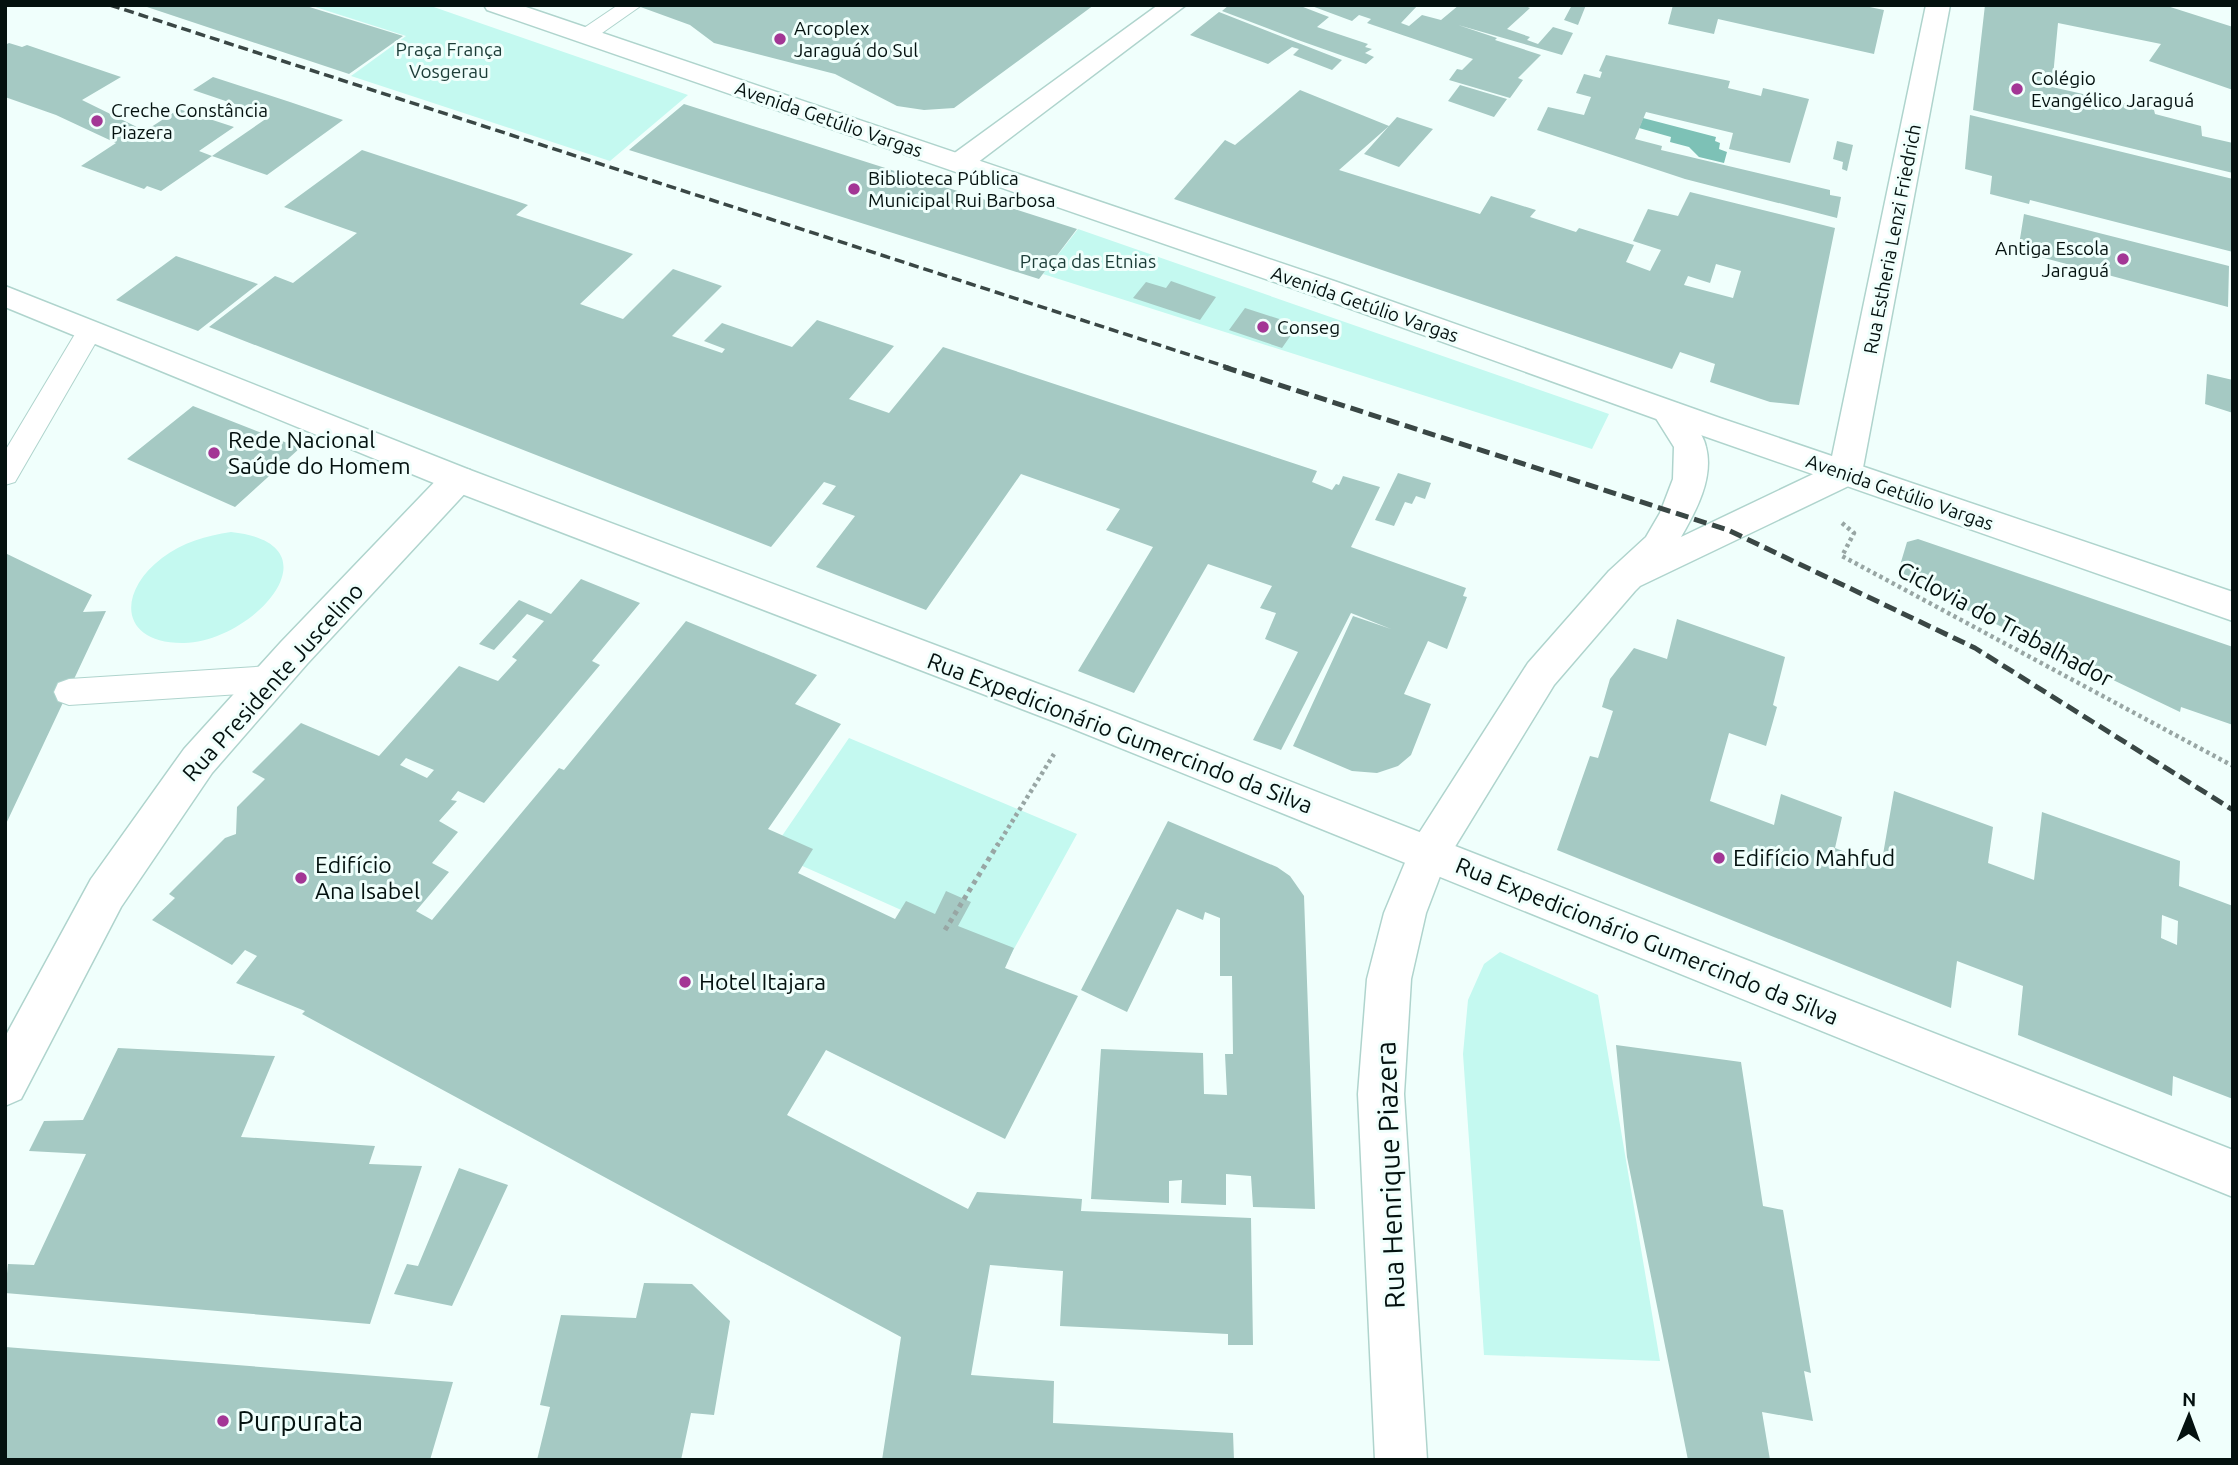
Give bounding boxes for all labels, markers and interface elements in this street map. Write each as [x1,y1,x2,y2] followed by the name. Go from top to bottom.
[794,17,918,61] place label: Arcoplex Jaraguá do Sul
[772,31,788,47] marker: Arcoplex Jaraguá do Sul
[395,38,503,82] park label: Praça França Vosgerau
[2031,67,2194,111] place label: Colégio Evangélico Jaraguá
[732,77,926,161] street label: Avenida Getúlio Vargas
[2009,81,2025,97] marker: Colégio Evangélico Jaraguá
[111,99,268,143] place label: Creche Constância Piazera
[89,113,105,129] marker: Creche Constância Piazera
[1859,122,1925,356] street label: Rua Estheria Lenzi Friedrich
[868,167,1055,211] place label: Biblioteca Pública Municipal Rui Barbosa
[846,181,862,197] marker: Biblioteca Pública Municipal Rui Barbosa
[1995,237,2109,281] place label: Antiga Escola Jaraguá
[1020,250,1156,272] park label: Praça das Etnias
[2115,251,2131,267] marker: Antiga Escola Jaraguá
[1268,262,1462,346] street label: Avenida Getúlio Vargas
[1277,316,1340,338] place label: Conseg
[1255,319,1271,335] marker: Conseg
[228,427,411,478] place label: Rede Nacional Saúde do Homem
[206,445,222,461] marker: Rede Nacional Saúde do Homem
[1803,450,1997,534] street label: Avenida Getúlio Vargas
[1893,556,2117,691] street label: Ciclovia do Trabalhador
[177,578,368,786] street label: Rua Presidente Juscelino
[924,647,1316,818] street label: Rua Expedicionário Gumercindo da Silva
[1733,845,1895,870] place label: Edifício Mahfud
[1711,850,1727,866] marker: Edifício Mahfud
[315,852,420,903] place label: Edifício Ana Isabel
[1452,852,1842,1029] street label: Rua Expedicionário Gumercindo da Silva
[293,870,309,886] marker: Edifício Ana Isabel
[699,969,826,994] place label: Hotel Itajara
[677,974,693,990] marker: Hotel Itajara
[1369,1041,1410,1309] street label: Rua Henrique Piazera
[2154,1381,2224,1451] north arrow
[2182,1388,2197,1410] text: N
[237,1405,363,1436] place label: Purpurata
[215,1413,231,1429] marker: Purpurata

